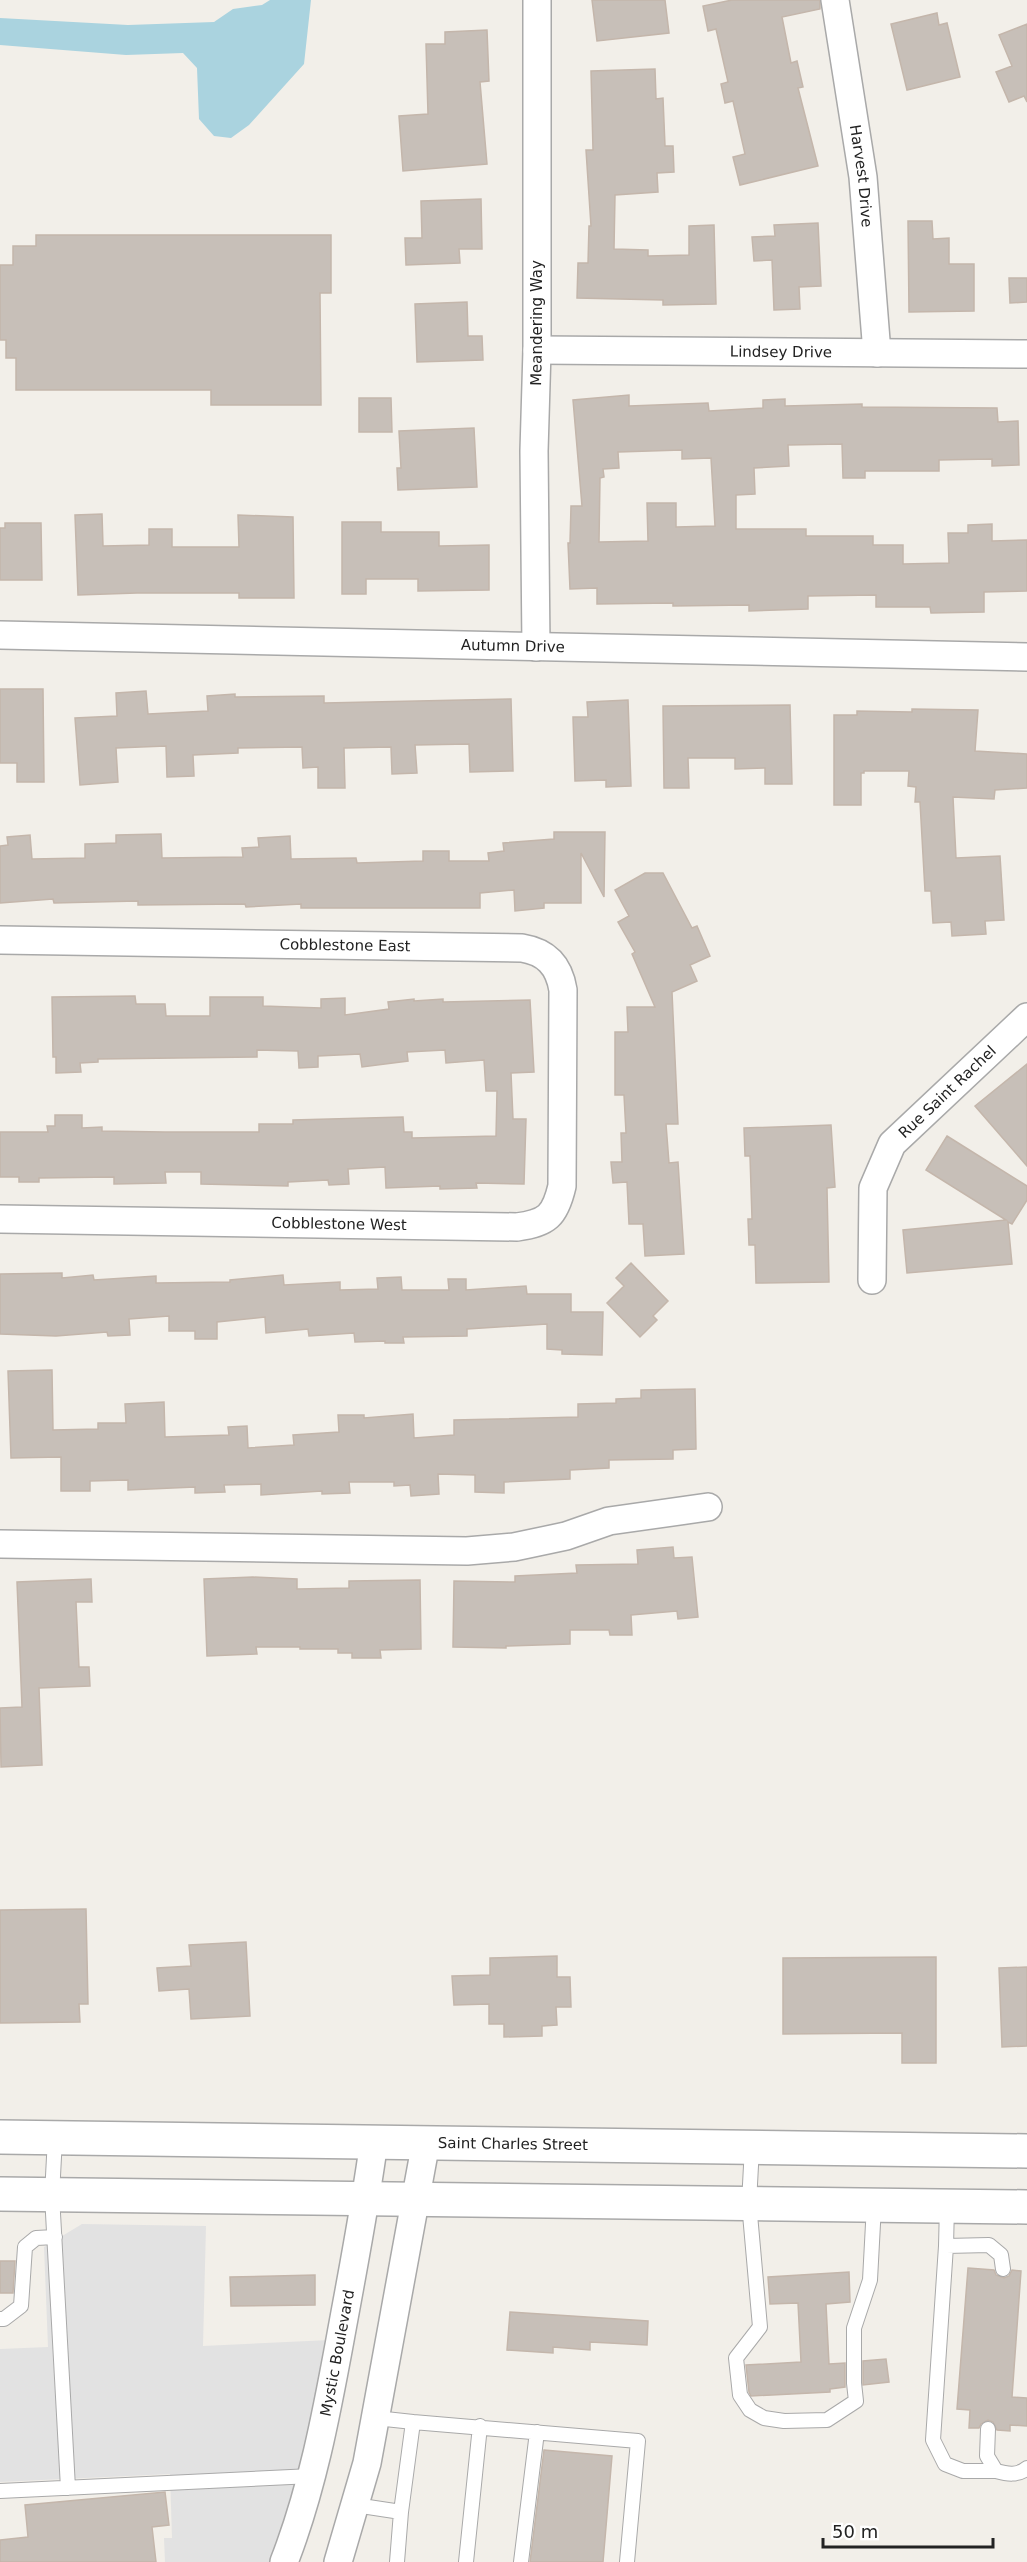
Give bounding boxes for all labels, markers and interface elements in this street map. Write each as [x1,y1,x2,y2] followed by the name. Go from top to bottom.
[846,123,876,228] street label: Harvest Drive
[527,260,546,386] street label: Meandering Way
[730,343,832,361] street label: Lindsey Drive
[461,636,565,656] street label: Autumn Drive
[279,935,411,955] street label: Cobblestone East
[895,1042,1000,1142] street label: Rue Saint Rachel
[271,1214,407,1234] street label: Cobblestone West
[438,2134,588,2154] street label: Saint Charles Street
[316,2288,358,2418] street label: Mystic Boulevard
[823,2511,992,2549] scale bar
[832,2521,878,2542] text: 50 m

